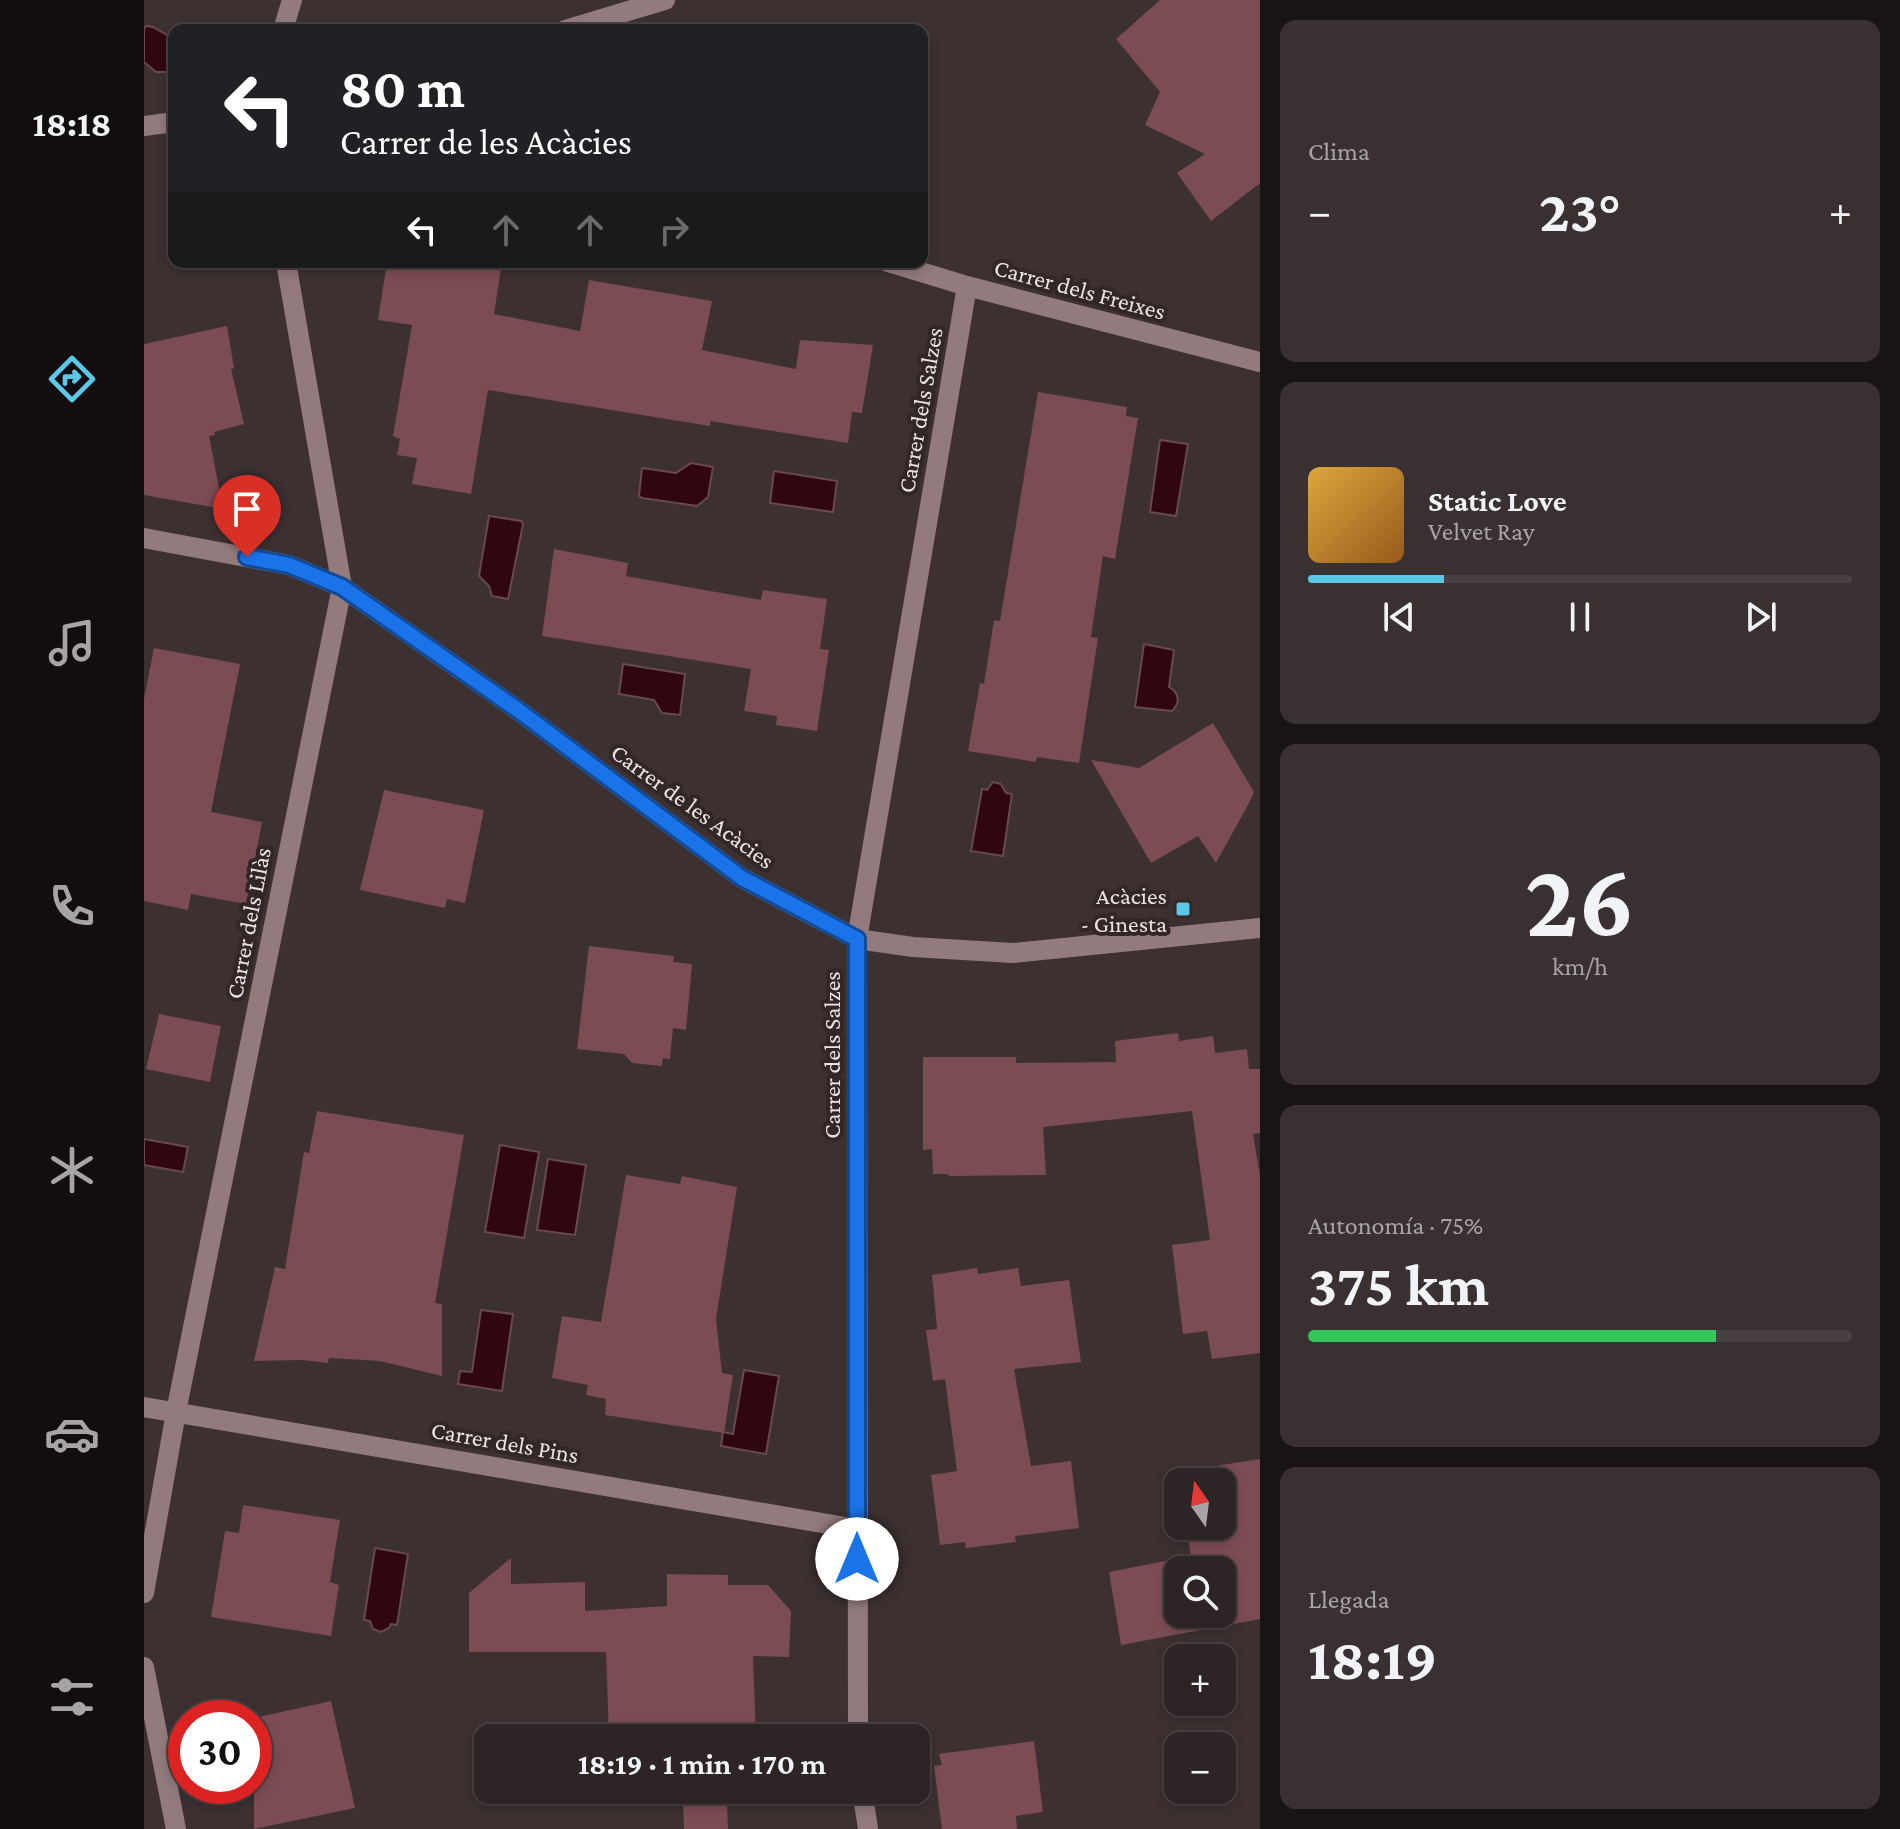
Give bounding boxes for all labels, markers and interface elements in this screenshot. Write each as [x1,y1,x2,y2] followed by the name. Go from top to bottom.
[208,56,312,160] icon: left
[340,57,465,119] text: 80 m
[33,104,111,144] text: 18:18
[340,122,632,162] text: Carrer de les Acàcies
[1308,137,1370,166] text: Clima
[1539,177,1621,244] text: 23°
[1308,187,1331,235] text: −
[1829,187,1852,235] text: +
[400,208,444,252] icon: left
[484,208,528,252] icon: ahead
[568,208,612,252] icon: ahead
[652,208,696,252] icon: right
[991,253,1169,325] street label: Carrer dels Freixes
[892,325,948,495] street label: Carrer dels Salzes
[44,351,100,407] icon: directions
[213,475,281,557] pin
[1428,484,1567,517] text: Static Love
[225,487,269,531] icon: arrive
[1428,517,1535,546] text: Velvet Ray
[1377,595,1421,639] icon: previous
[1558,595,1602,639] icon: pause
[1739,595,1783,639] icon: next
[44,615,100,671] icon: music
[606,738,780,874] street label: Carrer de les Acàcies
[1525,842,1635,957] text: 26
[220,845,276,1001] street label: Carrer dels Lilàs
[44,878,100,934] icon: phone
[1080,882,1167,937] place label: Acàcies - Ginesta
[1174,900,1192,918] marker: Acàcies - Ginesta
[1552,952,1608,981] text: km/h
[818,971,845,1139] street label: Carrer dels Salzes
[44,1142,100,1198] icon: climate
[1308,1211,1483,1240] text: Autonomía · 75%
[1308,1251,1489,1318] text: 375 km
[44,1406,100,1462] icon: car
[429,1416,581,1468] street label: Carrer dels Pins
[1164,1468,1236,1540] north arrow
[1164,1468,1236,1804] map controls
[815,1517,899,1601] position arrow
[1164,1556,1236,1628] button: search
[1308,1585,1389,1614] text: Llegada
[1308,1625,1437,1692] text: 18:19
[1164,1644,1236,1716] button: +
[44,1669,100,1725] icon: filters
[168,1700,272,1804] speed limit sign: 30
[1164,1732,1236,1804] button: −
[578,1747,826,1780] text: 18:19 · 1 min · 170 m

